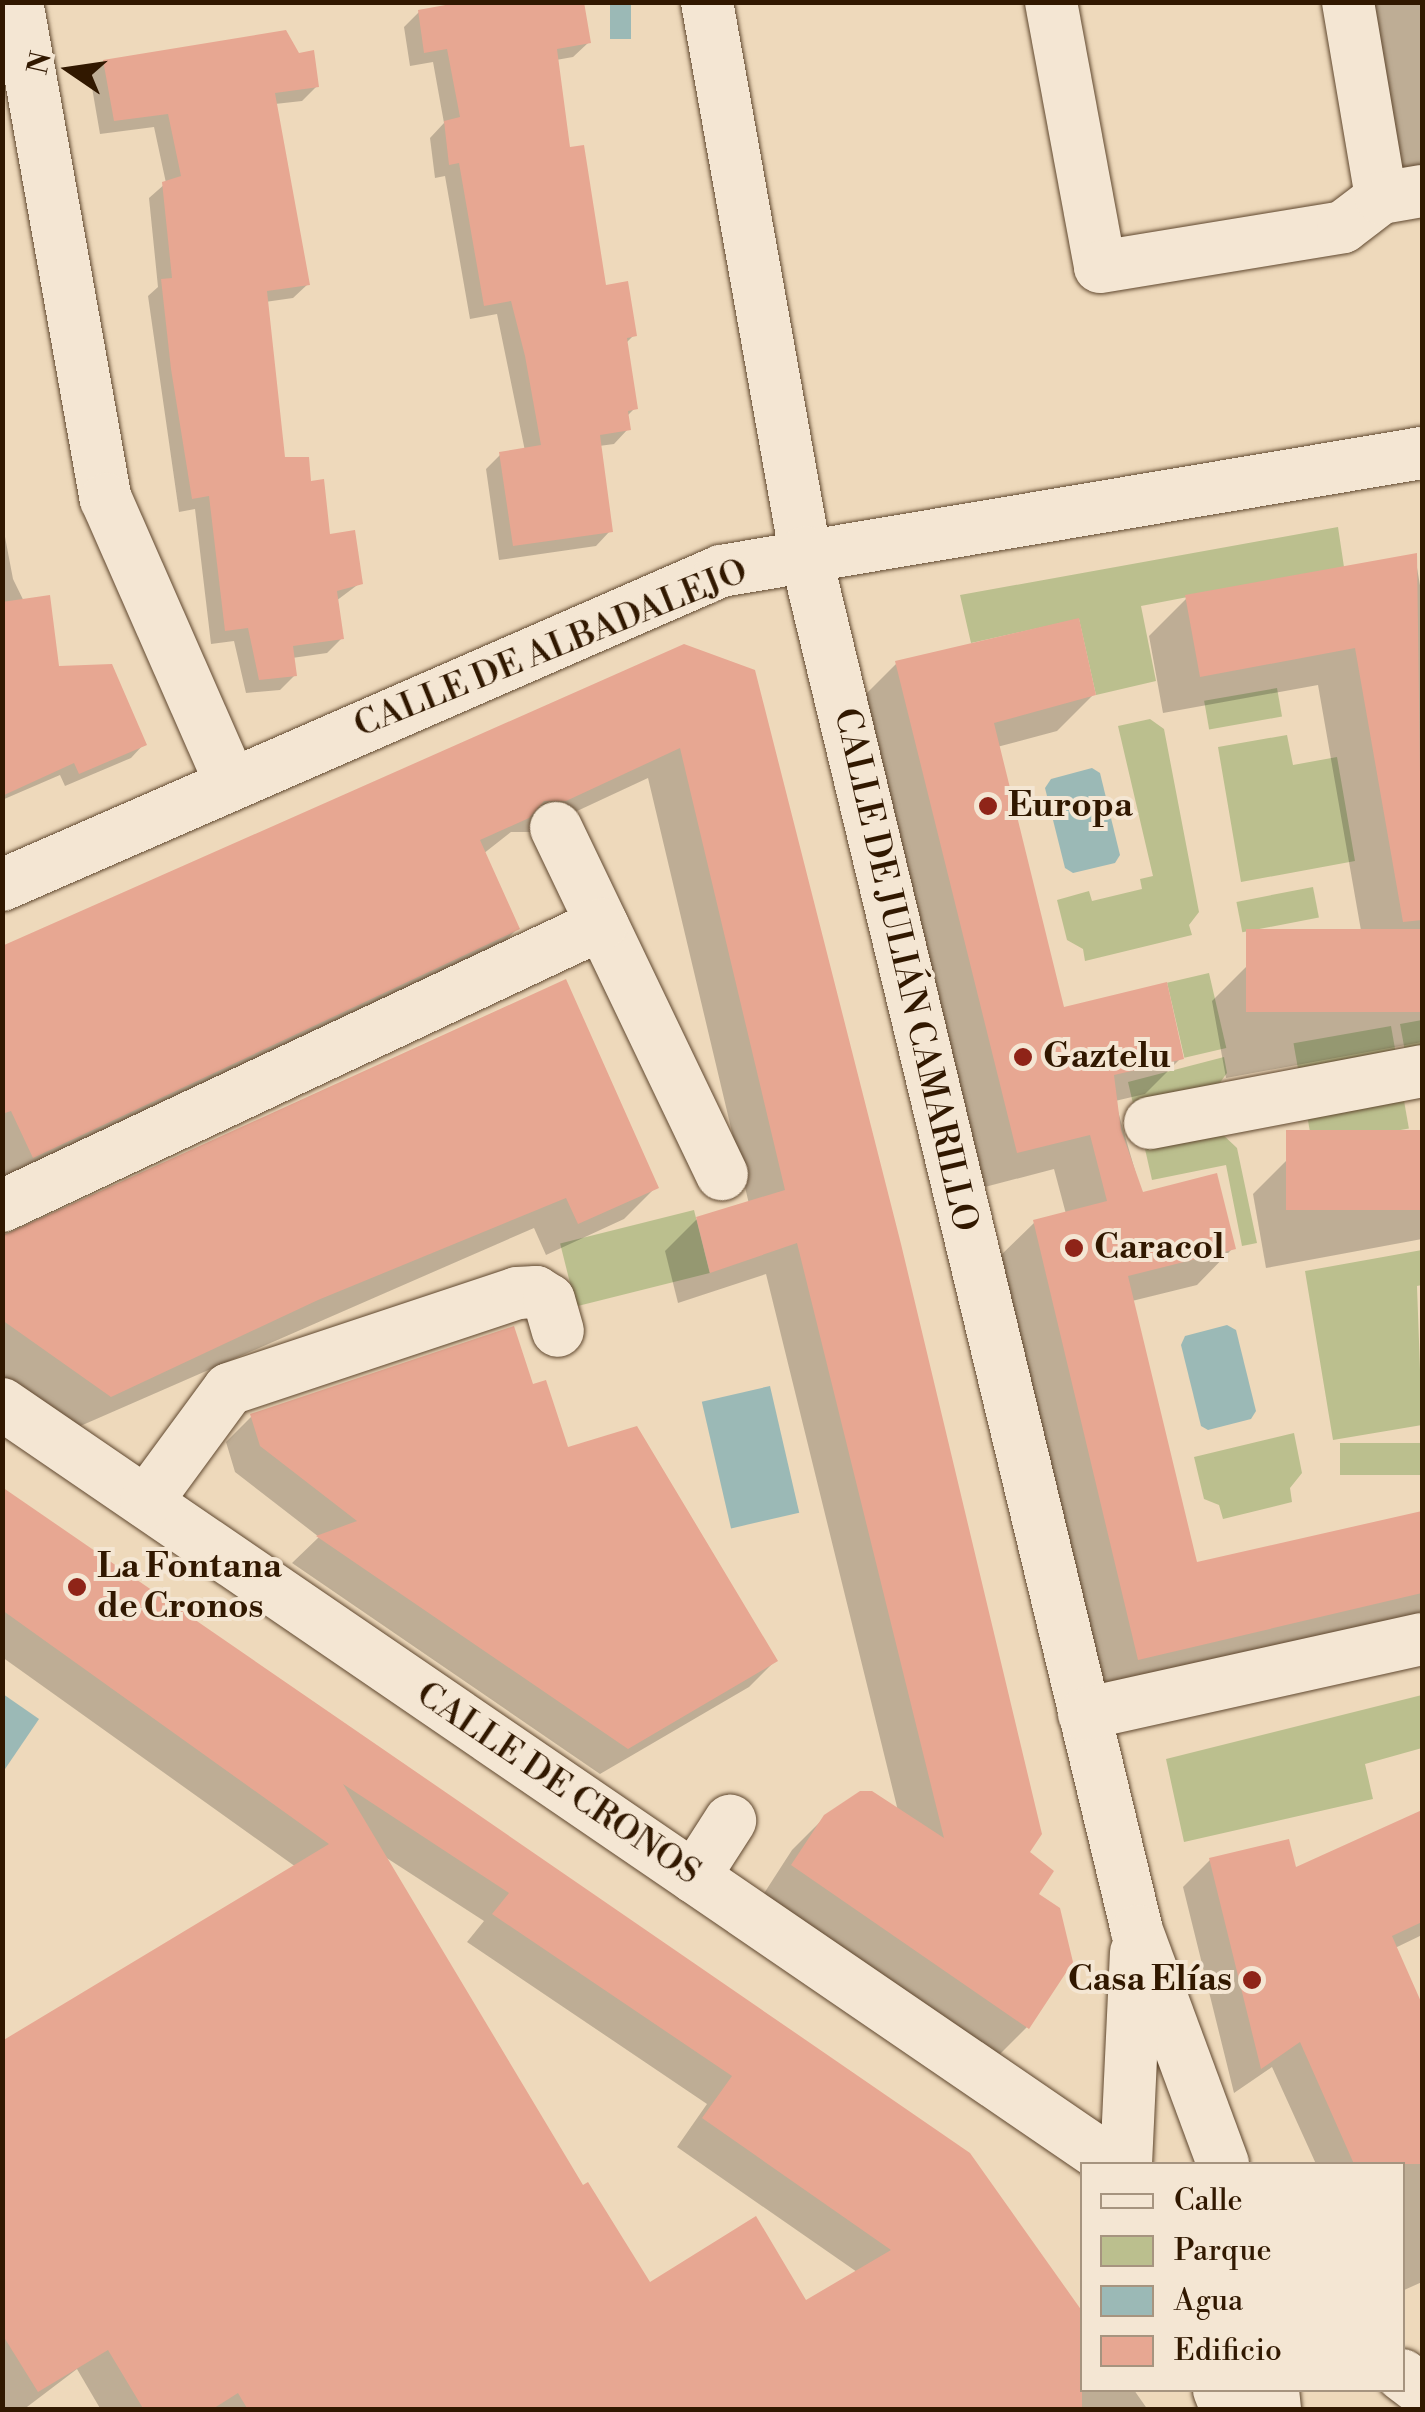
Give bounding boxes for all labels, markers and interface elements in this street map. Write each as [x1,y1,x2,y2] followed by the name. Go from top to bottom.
[20,20,120,120] north arrow
[21,48,60,78] text: N
[348,551,754,747] street label: CALLE DE ALBADALEJO
[824,704,986,1236] street label: CALLE DE JULIÁN CAMARILLO
[1008,785,1133,827] place label: Europa
[977,795,999,817] marker: Europa
[1043,1036,1170,1078] place label: Gaztelu
[1012,1046,1034,1068] marker: Gaztelu
[1094,1227,1225,1269] place label: Caracol
[1063,1237,1085,1259] marker: Caracol
[97,1546,282,1628] place label: La Fontana de Cronos
[66,1576,88,1598] marker: La Fontana de Cronos
[408,1673,708,1895] street label: CALLE DE CRONOS
[1068,1959,1232,2001] place label: Casa Elías
[1241,1969,1263,1991] marker: Casa Elías
[1080,2162,1405,2392] legend
[1174,2182,1243,2220] text: Calle
[1174,2232,1272,2270] text: Parque
[1174,2282,1243,2320] text: Agua
[1174,2332,1282,2370] text: Edificio

